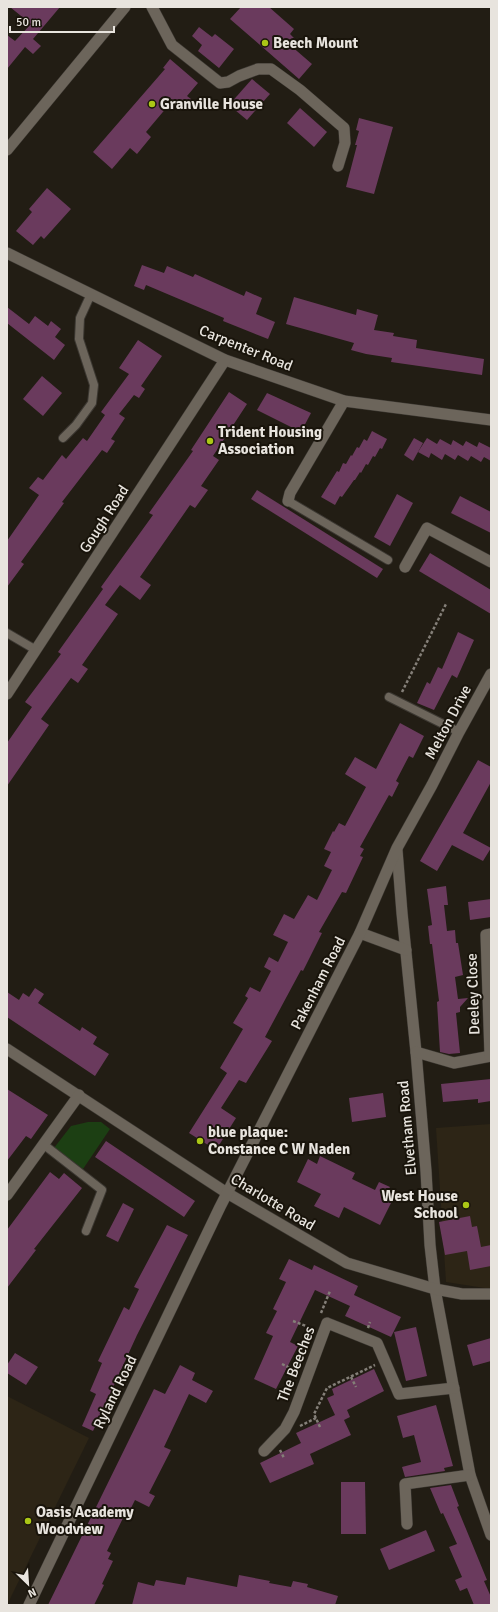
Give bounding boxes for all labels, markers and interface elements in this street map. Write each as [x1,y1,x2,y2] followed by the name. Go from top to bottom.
[10,8,114,34] scale bar
[16,15,41,30] text: 50 m
[273,34,358,52] place label: Beech Mount
[260,38,270,48] marker: Beech Mount
[160,95,263,113] place label: Granville House
[147,99,157,109] marker: Granville House
[197,321,295,375] street label: Carpenter Road
[218,423,322,458] place label: Trident Housing Association
[205,436,215,446] marker: Trident Housing Association
[75,482,133,556] street label: Gough Road
[421,682,475,762] street label: Melton Drive
[287,934,349,1032] street label: Pakenham Road
[463,953,483,1035] street label: Deeley Close
[394,1080,420,1176] street label: Elvetham Road
[208,1123,350,1158] place label: blue plaque: Constance C W Naden
[195,1136,205,1146] marker: blue plaque: Constance C W Naden
[227,1170,319,1234] street label: Charlotte Road
[382,1187,458,1222] place label: West House School
[461,1200,471,1210] marker: West House School
[273,1323,319,1404] street label: The Beeches
[89,1352,141,1432] street label: Ryland Road
[36,1503,134,1538] place label: Oasis Academy Woodview
[23,1516,33,1526] marker: Oasis Academy Woodview
[8,1564,48,1604] north arrow
[26,1585,38,1600] text: N

